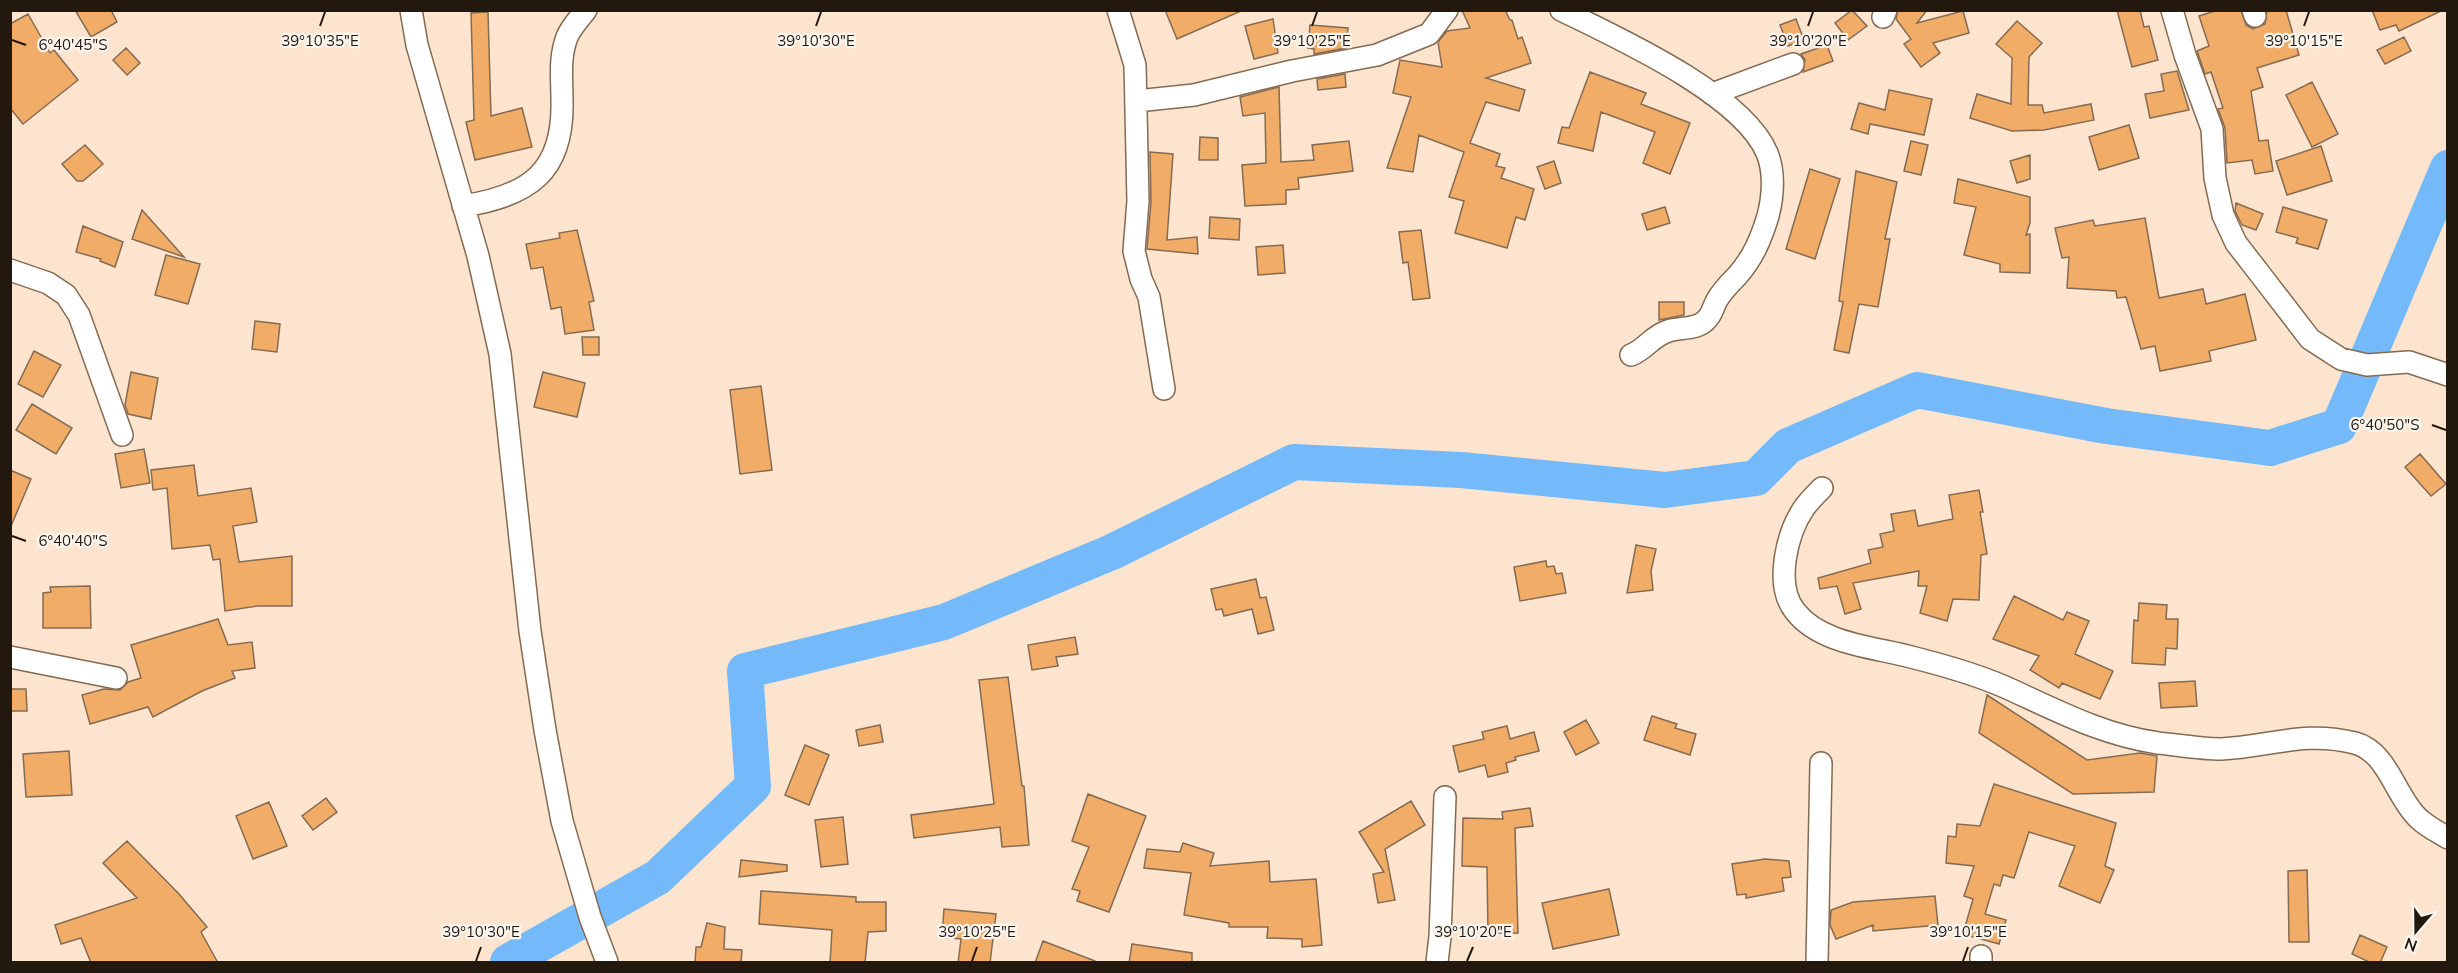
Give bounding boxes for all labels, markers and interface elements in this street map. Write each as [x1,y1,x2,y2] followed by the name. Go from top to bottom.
[281,31,359,50] text: 39°10'35"E
[777,31,855,50] text: 39°10'30"E
[1273,31,1351,50] text: 39°10'25"E
[1769,31,1847,50] text: 39°10'20"E
[2265,31,2343,50] text: 39°10'15"E
[38,35,108,54] text: 6°40'45"S
[2350,415,2420,434] text: 6°40'50"S
[38,531,108,550] text: 6°40'40"S
[2386,901,2446,961] north arrow
[442,922,520,941] text: 39°10'30"E
[938,922,1016,941] text: 39°10'25"E
[1434,922,1512,941] text: 39°10'20"E
[1929,922,2007,941] text: 39°10'15"E
[2402,934,2420,957] text: N

